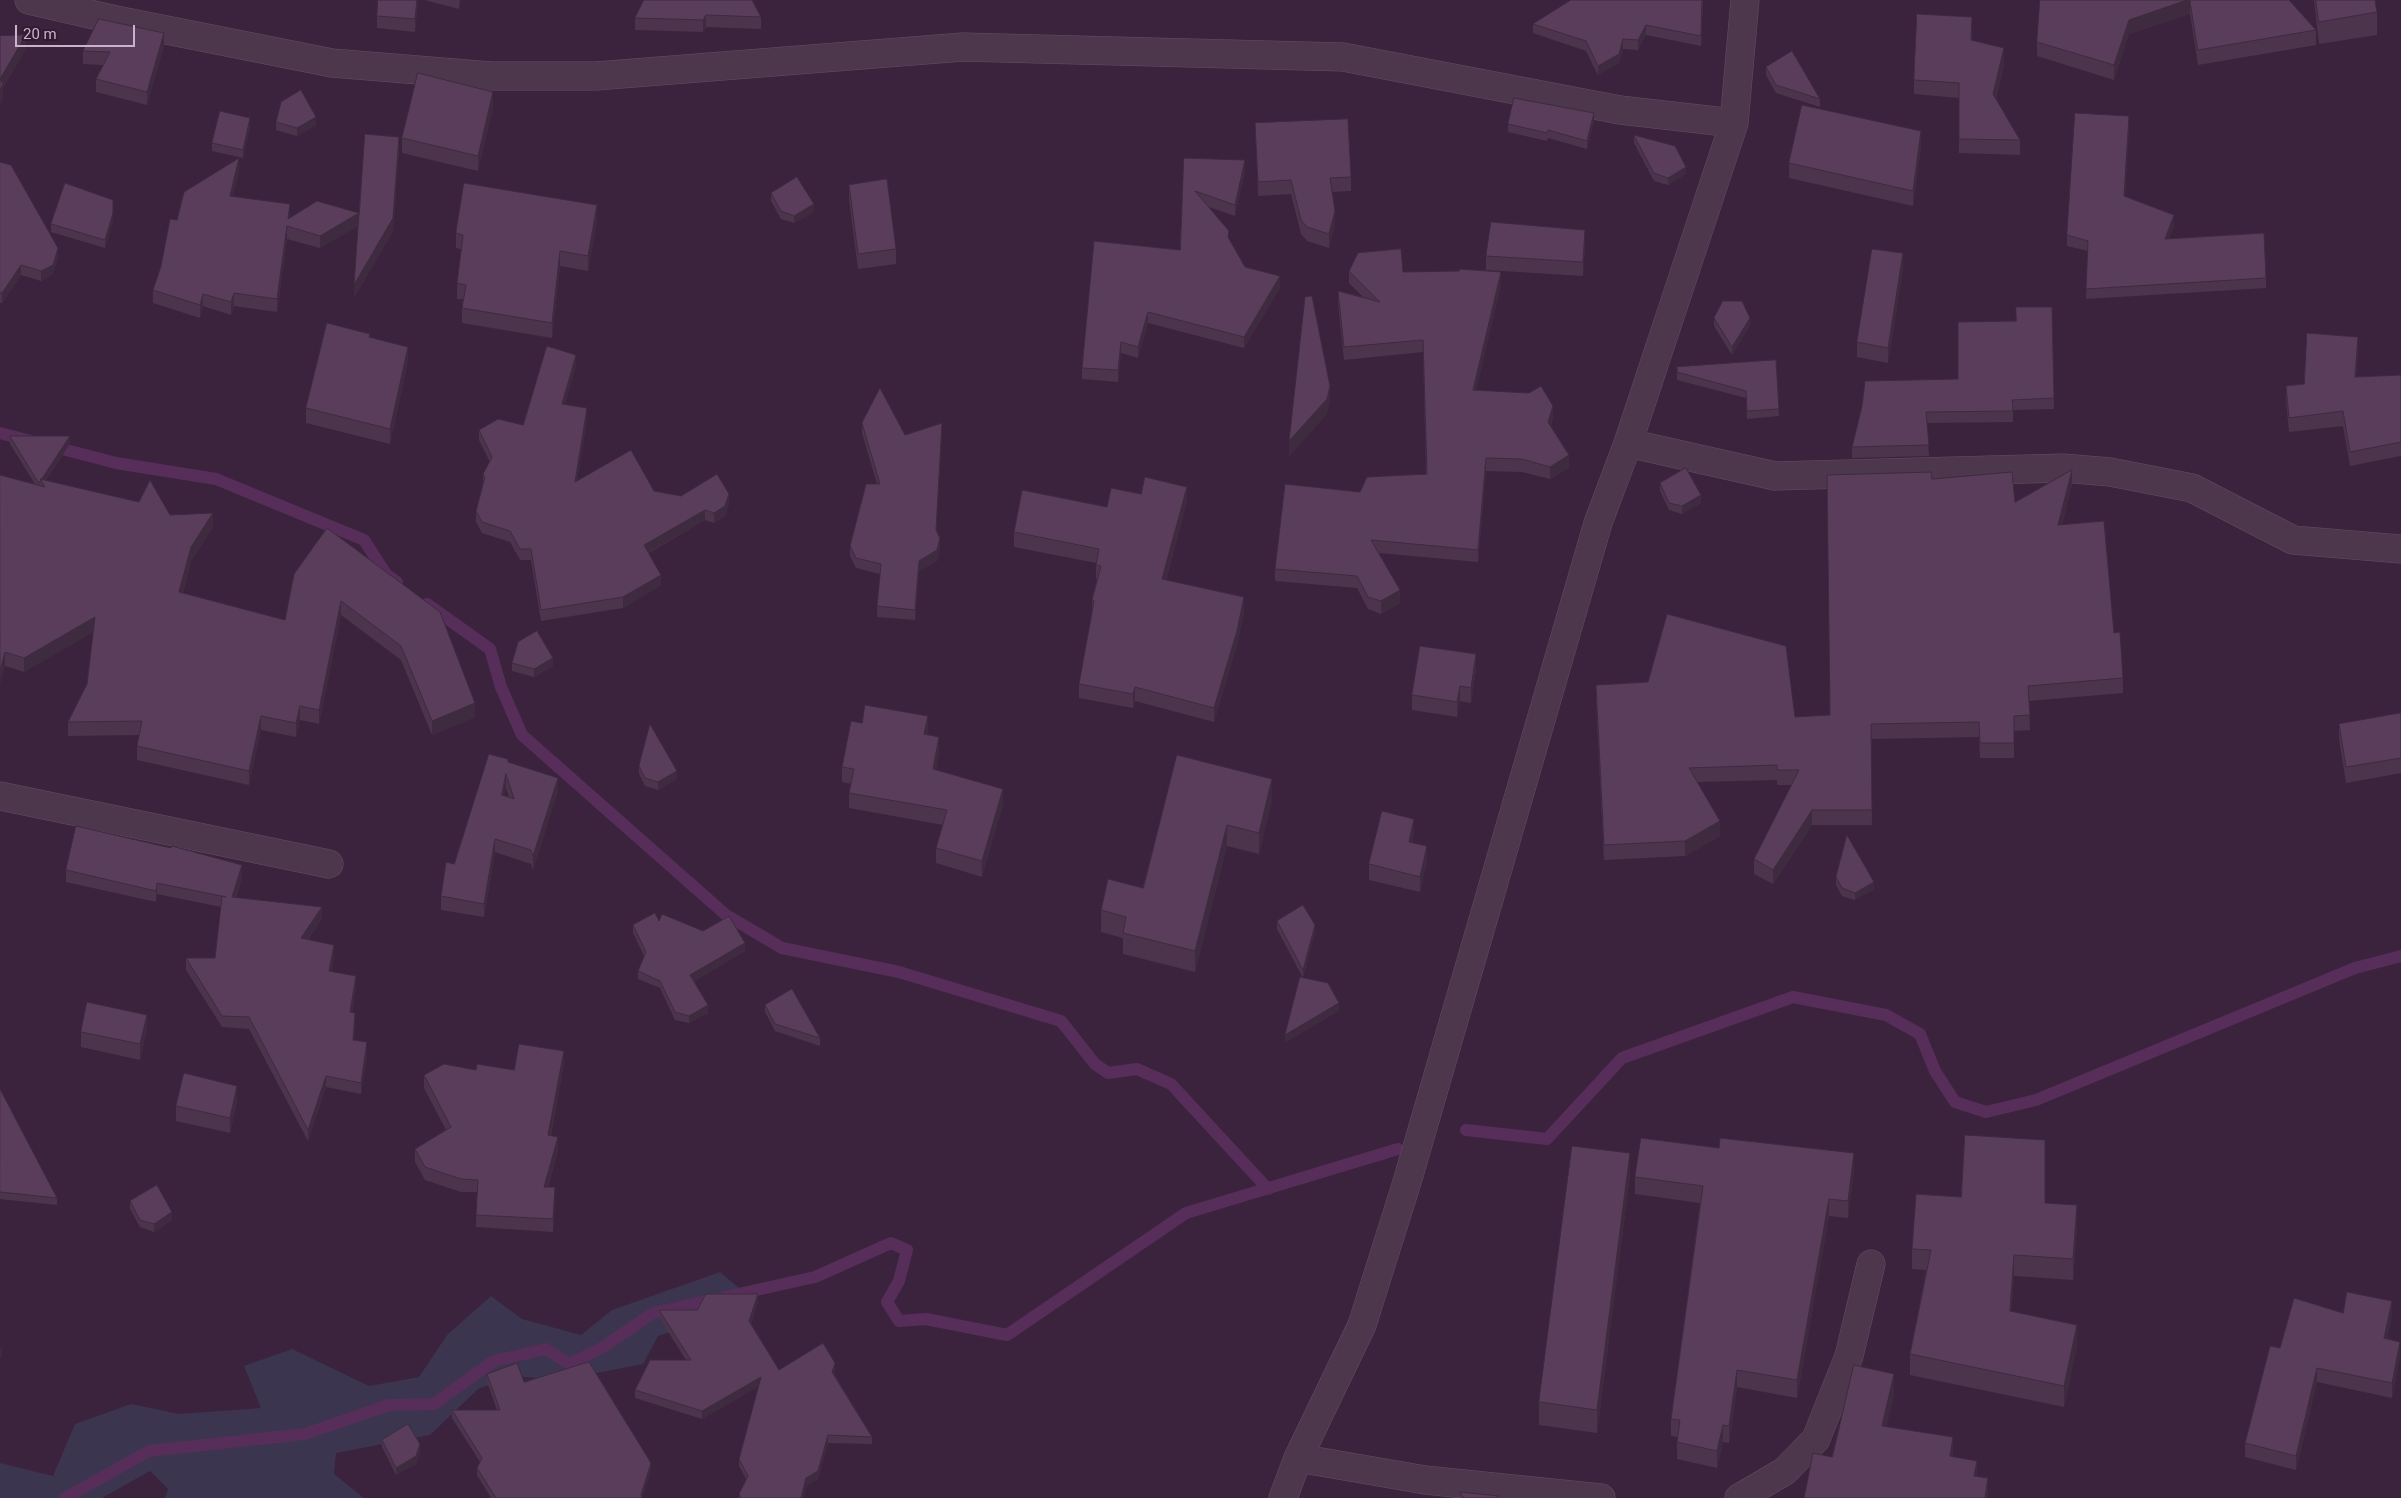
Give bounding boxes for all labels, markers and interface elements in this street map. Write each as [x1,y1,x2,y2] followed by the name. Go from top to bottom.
[18,15,138,47] scale bar
[23,25,57,43] text: 20 m

